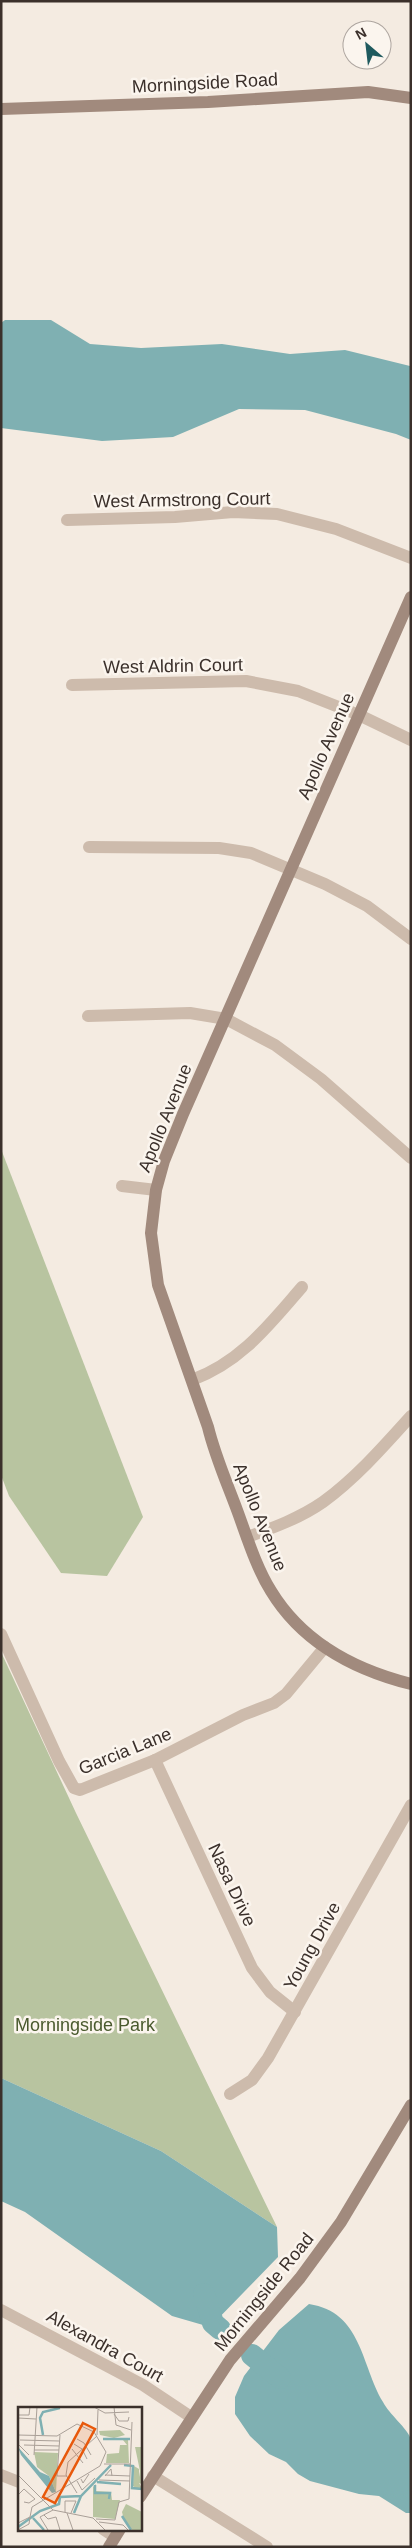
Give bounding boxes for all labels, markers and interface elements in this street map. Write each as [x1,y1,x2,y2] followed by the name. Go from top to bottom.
[342,20,392,70] north arrow
[353,24,369,43] text: N
[132,69,278,97] street label: Morningside Road
[93,488,271,512] street label: West Armstrong Court
[103,655,243,677] street label: West Aldrin Court
[294,690,358,802] street label: Apollo Avenue
[134,1061,196,1175] street label: Apollo Avenue
[229,1460,291,1574] street label: Apollo Avenue
[76,1723,174,1779] street label: Garcia Lane
[204,1840,260,1930] street label: Nasa Drive
[280,1899,344,1993] street label: Young Drive
[15,2015,156,2035] park label: Morningside Park
[210,2229,318,2355] street label: Morningside Road
[43,2306,167,2386] street label: Alexandra Court
[18,2407,141,2530] inset map

